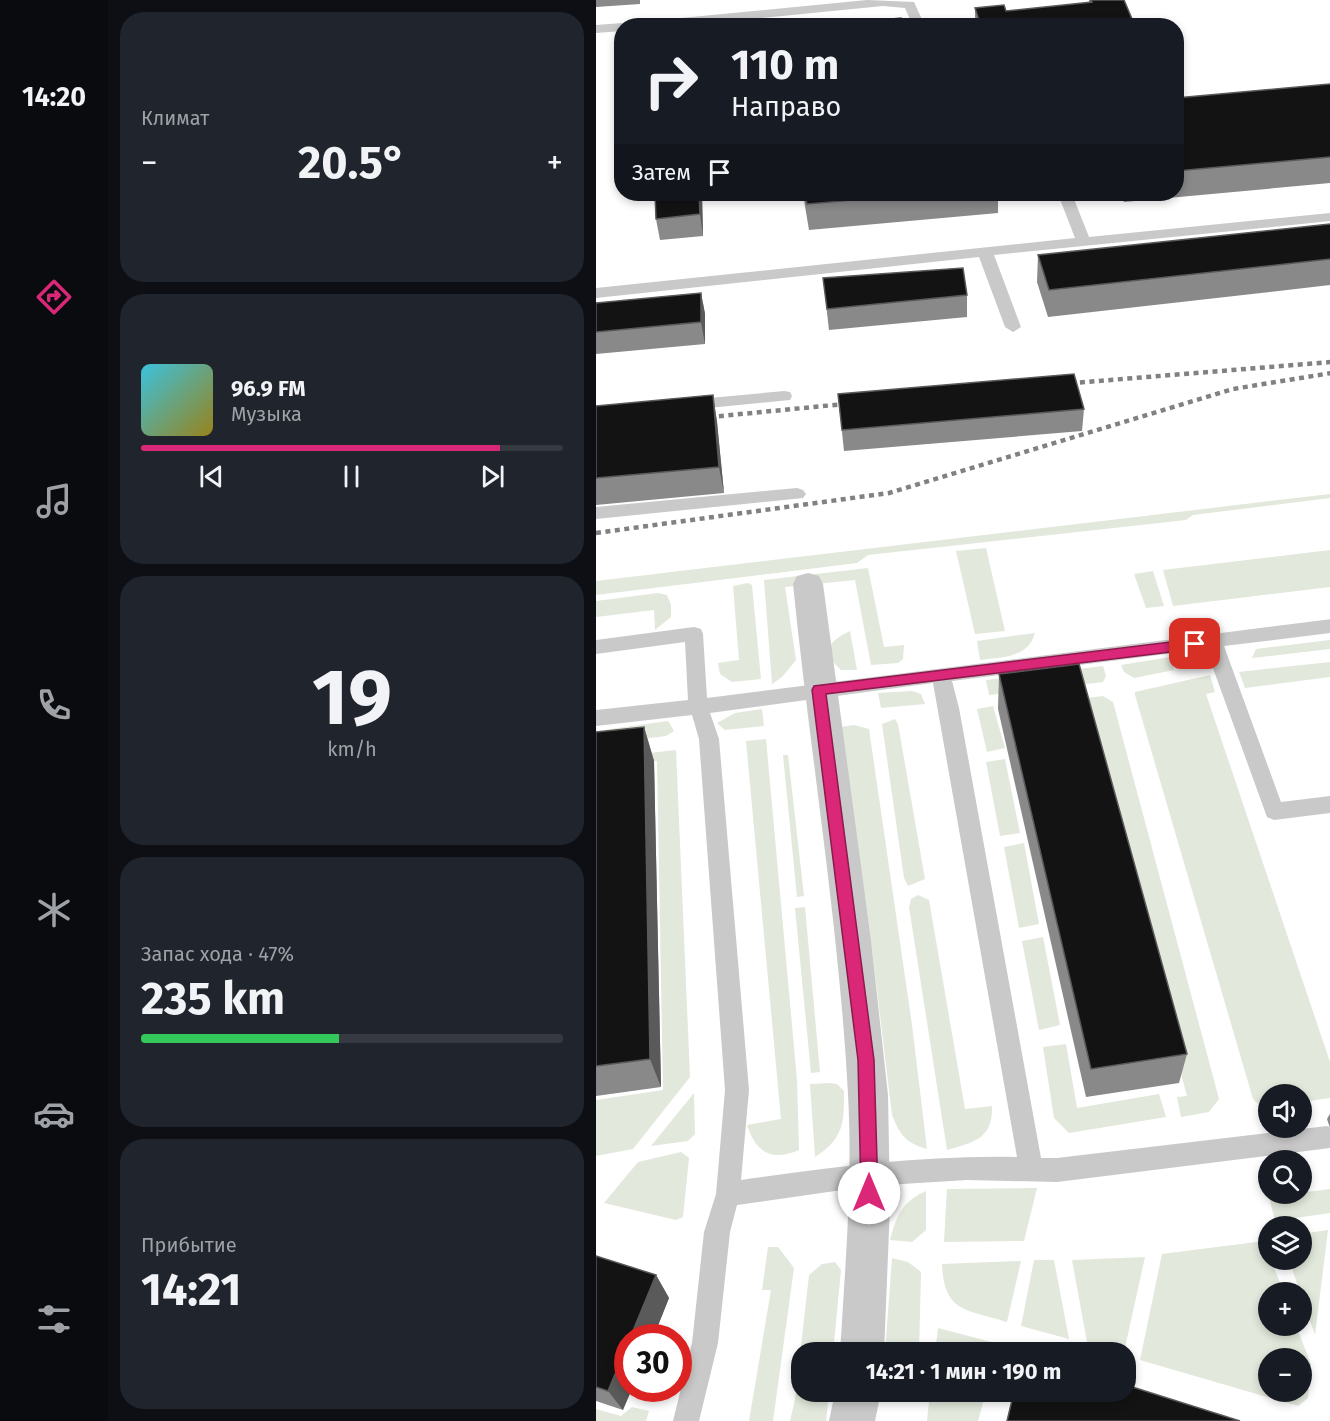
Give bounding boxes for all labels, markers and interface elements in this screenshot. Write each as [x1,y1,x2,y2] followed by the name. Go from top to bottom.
[731,40,839,90] text: 110 m
[632,42,710,120] icon: right
[22,81,86,113] text: 14:20
[731,91,841,123] text: Направо
[141,106,209,130] text: Климат
[298,136,406,190] text: 20.5°
[141,143,158,183] text: −
[547,143,563,183] text: +
[703,156,736,189] icon: arrive
[632,159,691,186] text: Затем
[33,276,75,318] icon: directions
[231,375,306,402] text: 96.9 FM
[231,402,302,426] text: Музыка
[195,460,228,493] icon: previous
[335,460,368,493] icon: pause
[476,460,509,493] icon: next
[33,480,75,522] icon: music
[1169,618,1220,669] pin
[1178,627,1211,660] icon: arrive
[312,651,392,745] text: 19
[33,684,75,726] icon: phone
[327,737,377,761] text: km/h
[33,889,75,931] icon: climate
[141,942,294,966] text: Запас хода · 47%
[141,972,285,1026] text: 235 km
[1258,1084,1312,1402] map controls
[1258,1084,1312,1138] button: sound
[33,1093,75,1135] icon: car
[1258,1150,1312,1204] button: search
[837,1161,901,1225] position arrow
[1258,1216,1312,1270] button: layers
[141,1233,237,1257] text: Прибытие
[141,1263,241,1317] text: 14:21
[1258,1282,1312,1336] button: +
[33,1298,75,1340] icon: filters
[614,1324,692,1402] speed limit sign: 30
[1258,1348,1312,1402] button: −
[866,1358,1061,1385] text: 14:21 · 1 мин · 190 m

